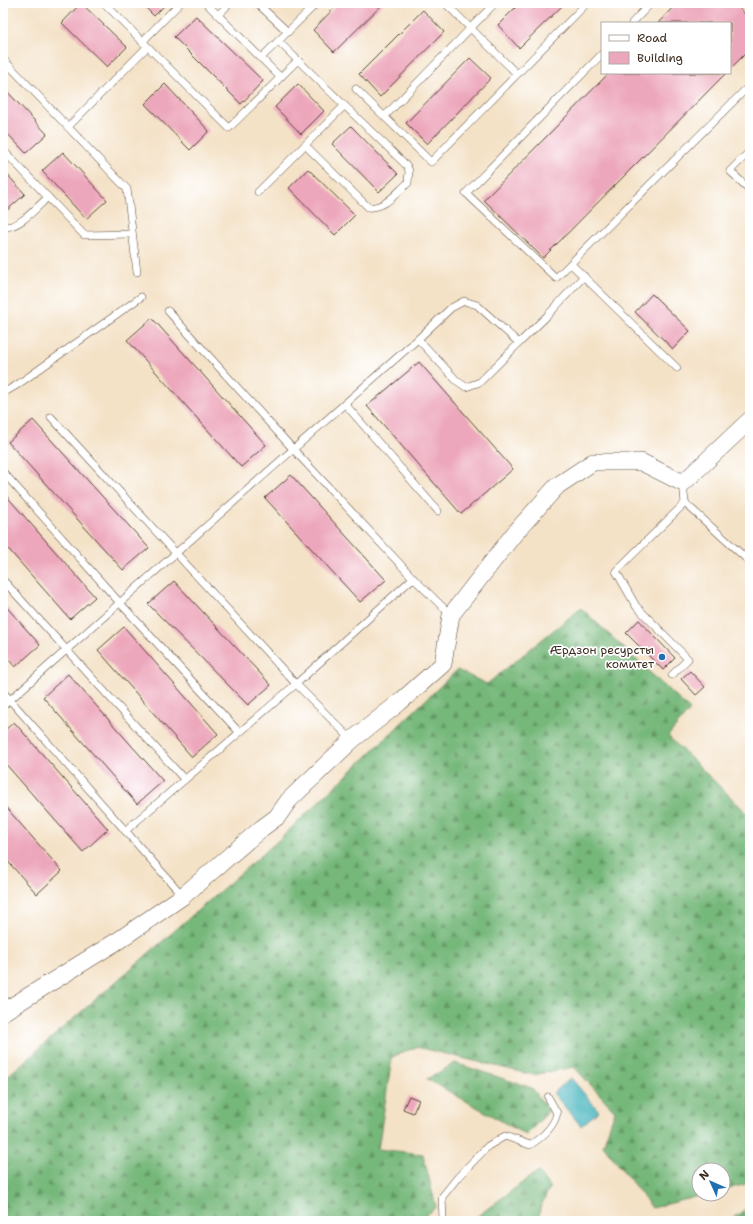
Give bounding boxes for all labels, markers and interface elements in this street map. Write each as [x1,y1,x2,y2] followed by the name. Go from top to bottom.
[601,22,731,74] legend
[637,30,668,46] text: Road
[637,50,683,66] text: Building
[549,642,655,672] place label: Æрдзон ресурсты комитет
[657,652,667,662] marker: Æрдзон ресурсты комитет
[691,1162,731,1202] north arrow
[696,1167,713,1184] text: N

